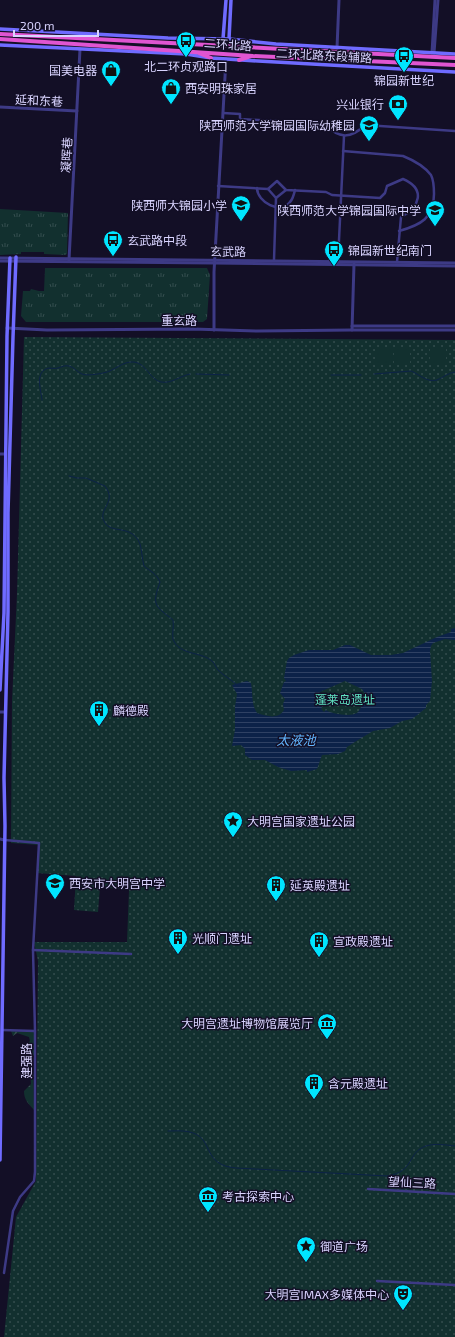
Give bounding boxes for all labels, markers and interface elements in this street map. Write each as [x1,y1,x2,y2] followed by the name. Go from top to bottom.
[14,12,98,38] scale bar
[20,18,54,32] text: 200 m
[175,30,197,58] bus stop icon: 北二环贞观路口
[204,35,252,53] street label: 二环北路
[276,45,372,65] street label: 二环北路东段辅路
[393,45,415,73] bus stop icon: 锦园新世纪
[100,59,122,87] shop icon: 国美电器
[144,59,228,73] place label: 北二环贞观路口
[49,63,97,77] place label: 国美电器
[374,73,434,87] place label: 锦园新世纪
[160,77,182,105] shop icon: 西安明珠家居
[185,81,257,95] place label: 西安明珠家居
[15,92,63,108] street label: 延和东巷
[387,93,409,121] bank icon: 兴业银行
[336,97,384,111] place label: 兴业银行
[358,114,380,142] school or university icon: 陕西师范大学锦园国际幼稚园
[199,118,355,132] place label: 陕西师范大学锦园国际幼稚园
[58,137,74,173] street label: 凝晖巷
[230,194,252,222] school or university icon: 陕西师大锦园小学
[131,198,227,212] place label: 陕西师大锦园小学
[424,199,446,227] school or university icon: 陕西师范大学锦园国际中学
[277,203,421,217] place label: 陕西师范大学锦园国际中学
[102,229,124,257] bus stop icon: 玄武路中段
[127,233,187,247] place label: 玄武路中段
[323,239,345,267] bus stop icon: 锦园新世纪南门
[348,243,432,257] place label: 锦园新世纪南门
[210,244,246,258] street label: 玄武路
[161,313,197,327] street label: 重玄路
[315,692,375,706] park label: 蓬莱岛遗址
[88,699,110,727] building icon: 麟德殿
[113,703,149,717] place label: 麟德殿
[276,732,317,748] water label: 太液池
[222,810,244,838] place icon: 大明宫国家遗址公园
[247,814,355,828] place label: 大明宫国家遗址公园
[44,872,66,900] school or university icon: 西安市大明宫中学
[265,874,287,902] building icon: 延英殿遗址
[69,876,165,890] place label: 西安市大明宫中学
[290,878,350,892] place label: 延英殿遗址
[167,927,189,955] building icon: 光顺门遗址
[308,930,330,958] building icon: 宣政殿遗址
[192,931,252,945] place label: 光顺门遗址
[333,934,393,948] place label: 宣政殿遗址
[316,1012,338,1040] museum icon: 大明宫遗址博物馆展览厅
[181,1016,313,1030] place label: 大明宫遗址博物馆展览厅
[19,1043,33,1079] street label: 建强路
[303,1072,325,1100] building icon: 含元殿遗址
[328,1076,388,1090] place label: 含元殿遗址
[388,1174,436,1190] street label: 望仙三路
[197,1185,219,1213] museum icon: 考古探索中心
[222,1189,294,1203] place label: 考古探索中心
[295,1235,317,1263] place icon: 御道广场
[320,1239,368,1253] place label: 御道广场
[392,1283,414,1311] theatre icon: 大明宫IMAX多媒体中心
[265,1287,389,1301] place label: 大明宫IMAX多媒体中心

